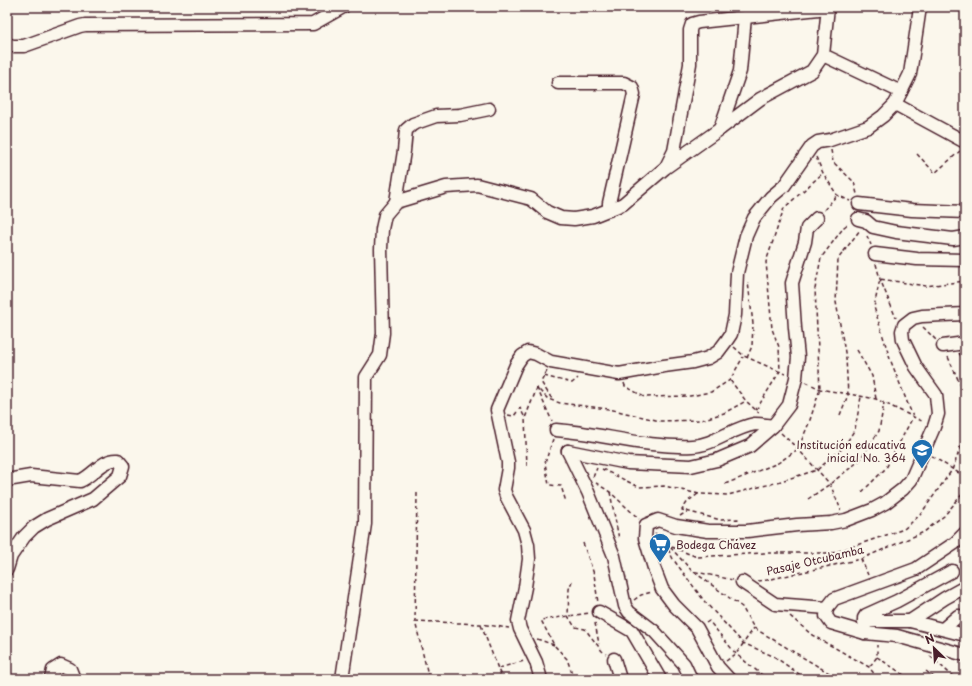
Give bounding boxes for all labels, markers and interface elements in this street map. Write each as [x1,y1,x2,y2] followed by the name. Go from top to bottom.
[796,436,906,466] place label: Institución educativa inicial No. 364
[909,437,935,470] school or university icon: Institución educativa inicial No. 364
[647,531,673,564] supermarket icon: Bodega Chávez
[676,536,756,553] place label: Bodega Chávez
[765,541,865,579] street label: Pasaje Otcubamba
[914,628,954,668] north arrow
[922,629,937,648] text: N

